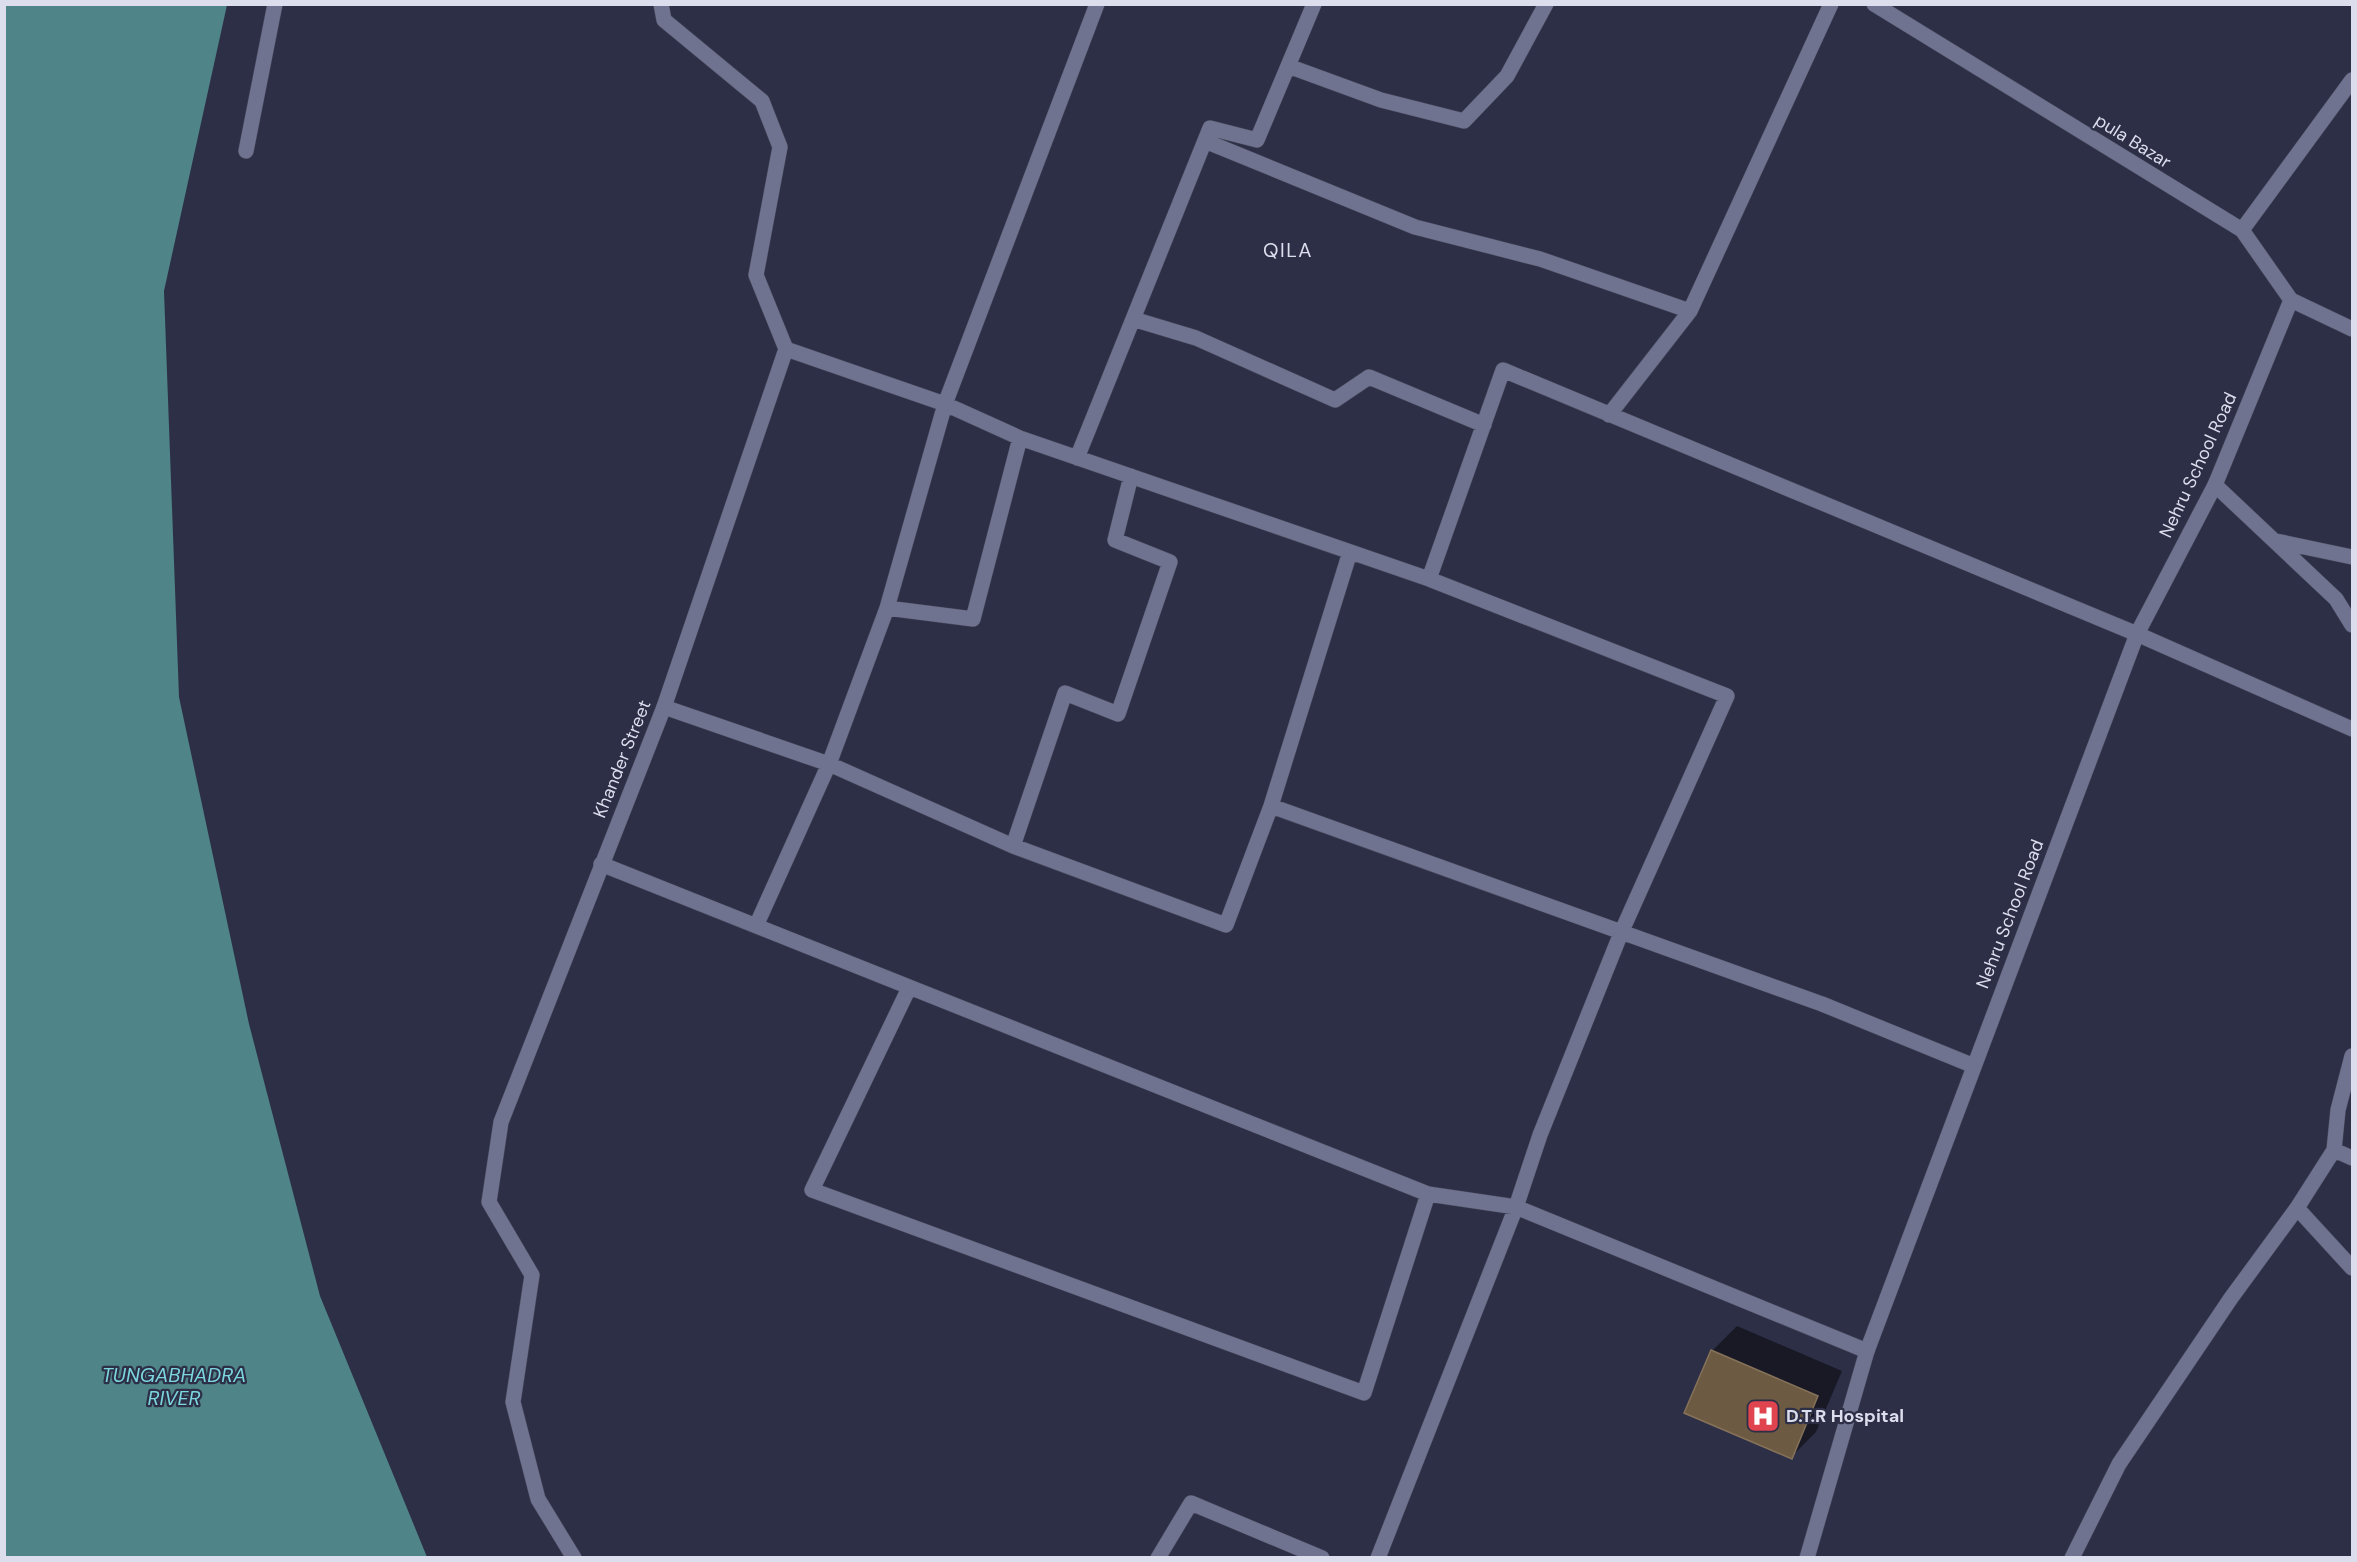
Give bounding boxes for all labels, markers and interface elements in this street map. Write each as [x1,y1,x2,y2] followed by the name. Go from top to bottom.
[2090,108,2176,174] street label: pula Bazar
[1263,237,1313,263] district label: QILA
[2154,388,2242,542] street label: Nehru School Road
[587,697,657,821] street label: Khander Street
[1970,836,2050,992] street label: Nehru School Road
[102,1362,246,1411] water label: TUNGABHADRA RIVER
[1745,1398,1781,1434] hospital icon: D.T.R Hospital
[1786,1404,1904,1428] place label: D.T.R Hospital

